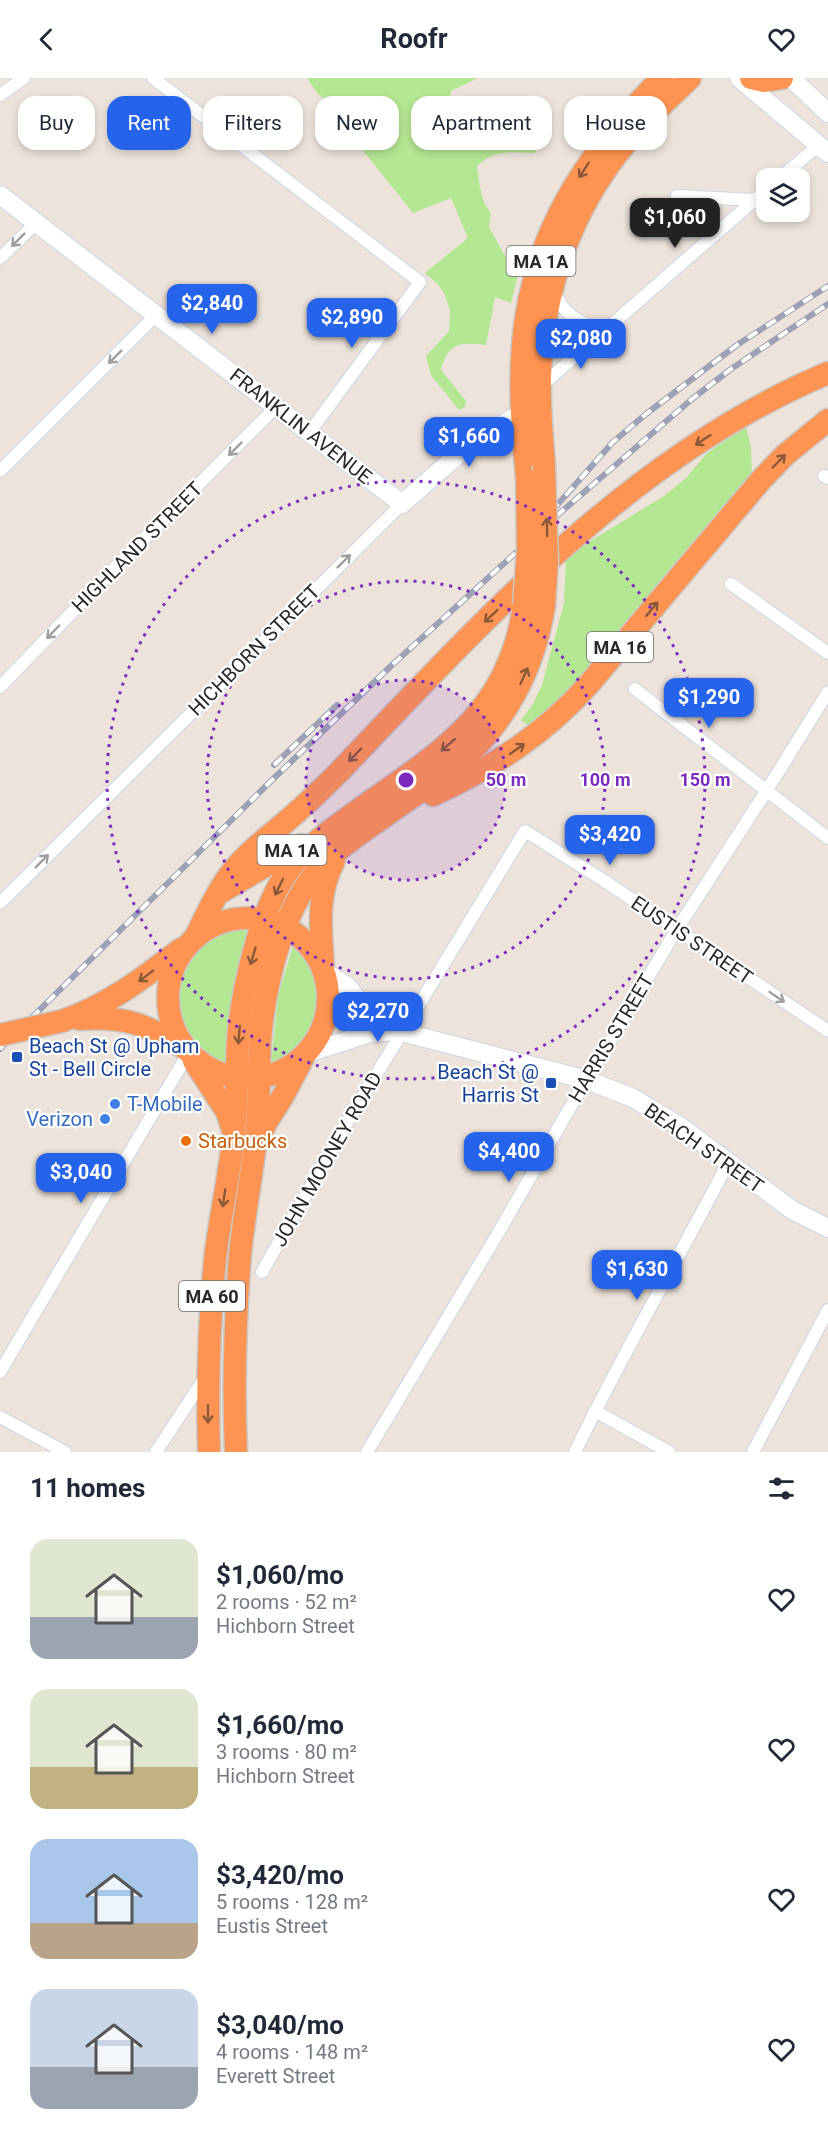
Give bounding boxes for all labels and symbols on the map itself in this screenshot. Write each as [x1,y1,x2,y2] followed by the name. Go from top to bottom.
[578,161,590,178] one-way arrow
[626,198,724,249] pin: $1,060
[10,233,25,248] one-way arrow
[506,246,576,276] road number: MA 1A
[163,284,261,335] pin: $2,840
[303,298,401,349] pin: $2,890
[532,319,630,370] pin: $2,080
[107,349,122,364] one-way arrow
[225,363,377,489] street label: FRANKLIN AVENUE
[420,417,518,468] pin: $1,660
[695,434,711,446] one-way arrow
[227,441,242,456] one-way arrow
[772,454,787,469] one-way arrow
[67,477,207,617] street label: HIGHLAND STREET
[541,517,553,537] one-way arrow
[337,554,351,569] one-way arrow
[183,579,325,721] street label: HICHBORN STREET
[645,602,659,617] one-way arrow
[483,608,498,623] one-way arrow
[46,625,61,640] one-way arrow
[587,632,653,662] road number: MA 16
[519,668,530,686] one-way arrow
[660,678,758,729] pin: $1,290
[441,738,456,752] one-way arrow
[509,743,525,755] one-way arrow
[347,748,362,763] one-way arrow
[486,769,526,790] text: 50 m
[579,769,631,790] text: 100 m
[679,769,731,790] text: 150 m
[396,770,416,790] centre of rings
[561,815,659,866] pin: $3,420
[258,835,326,865] road number: MA 1A
[34,854,49,869] one-way arrow
[273,878,285,895] one-way arrow
[627,891,757,990] street label: EUSTIS STREET
[247,946,258,965] one-way arrow
[563,969,659,1107] street label: HARRIS STREET
[138,970,154,983] one-way arrow
[329,992,427,1043] pin: $2,270
[768,992,785,1004] one-way arrow
[233,1025,244,1045] one-way arrow
[29,1034,199,1081] place label: Beach St @ Upham St - Bell Circle
[10,1050,24,1064] marker: Beach St @ Upham St - Bell Circle
[437,1060,539,1107] place label: Beach St @ Harris St
[267,1067,387,1251] street label: JOHN MOONEY ROAD
[544,1076,558,1090] marker: Beach St @ Harris St
[127,1092,203,1116] place label: T-Mobile
[108,1097,122,1111] marker: T-Mobile
[640,1098,768,1198] street label: BEACH STREET
[26,1107,93,1131] place label: Verizon
[98,1112,112,1126] marker: Verizon
[198,1129,287,1153] place label: Starbucks
[460,1132,558,1183] pin: $4,400
[179,1134,193,1148] marker: Starbucks
[32,1153,130,1204] pin: $3,040
[218,1188,229,1208] one-way arrow
[588,1250,686,1301] pin: $1,630
[179,1281,245,1311] road number: MA 60
[202,1403,214,1423] one-way arrow

